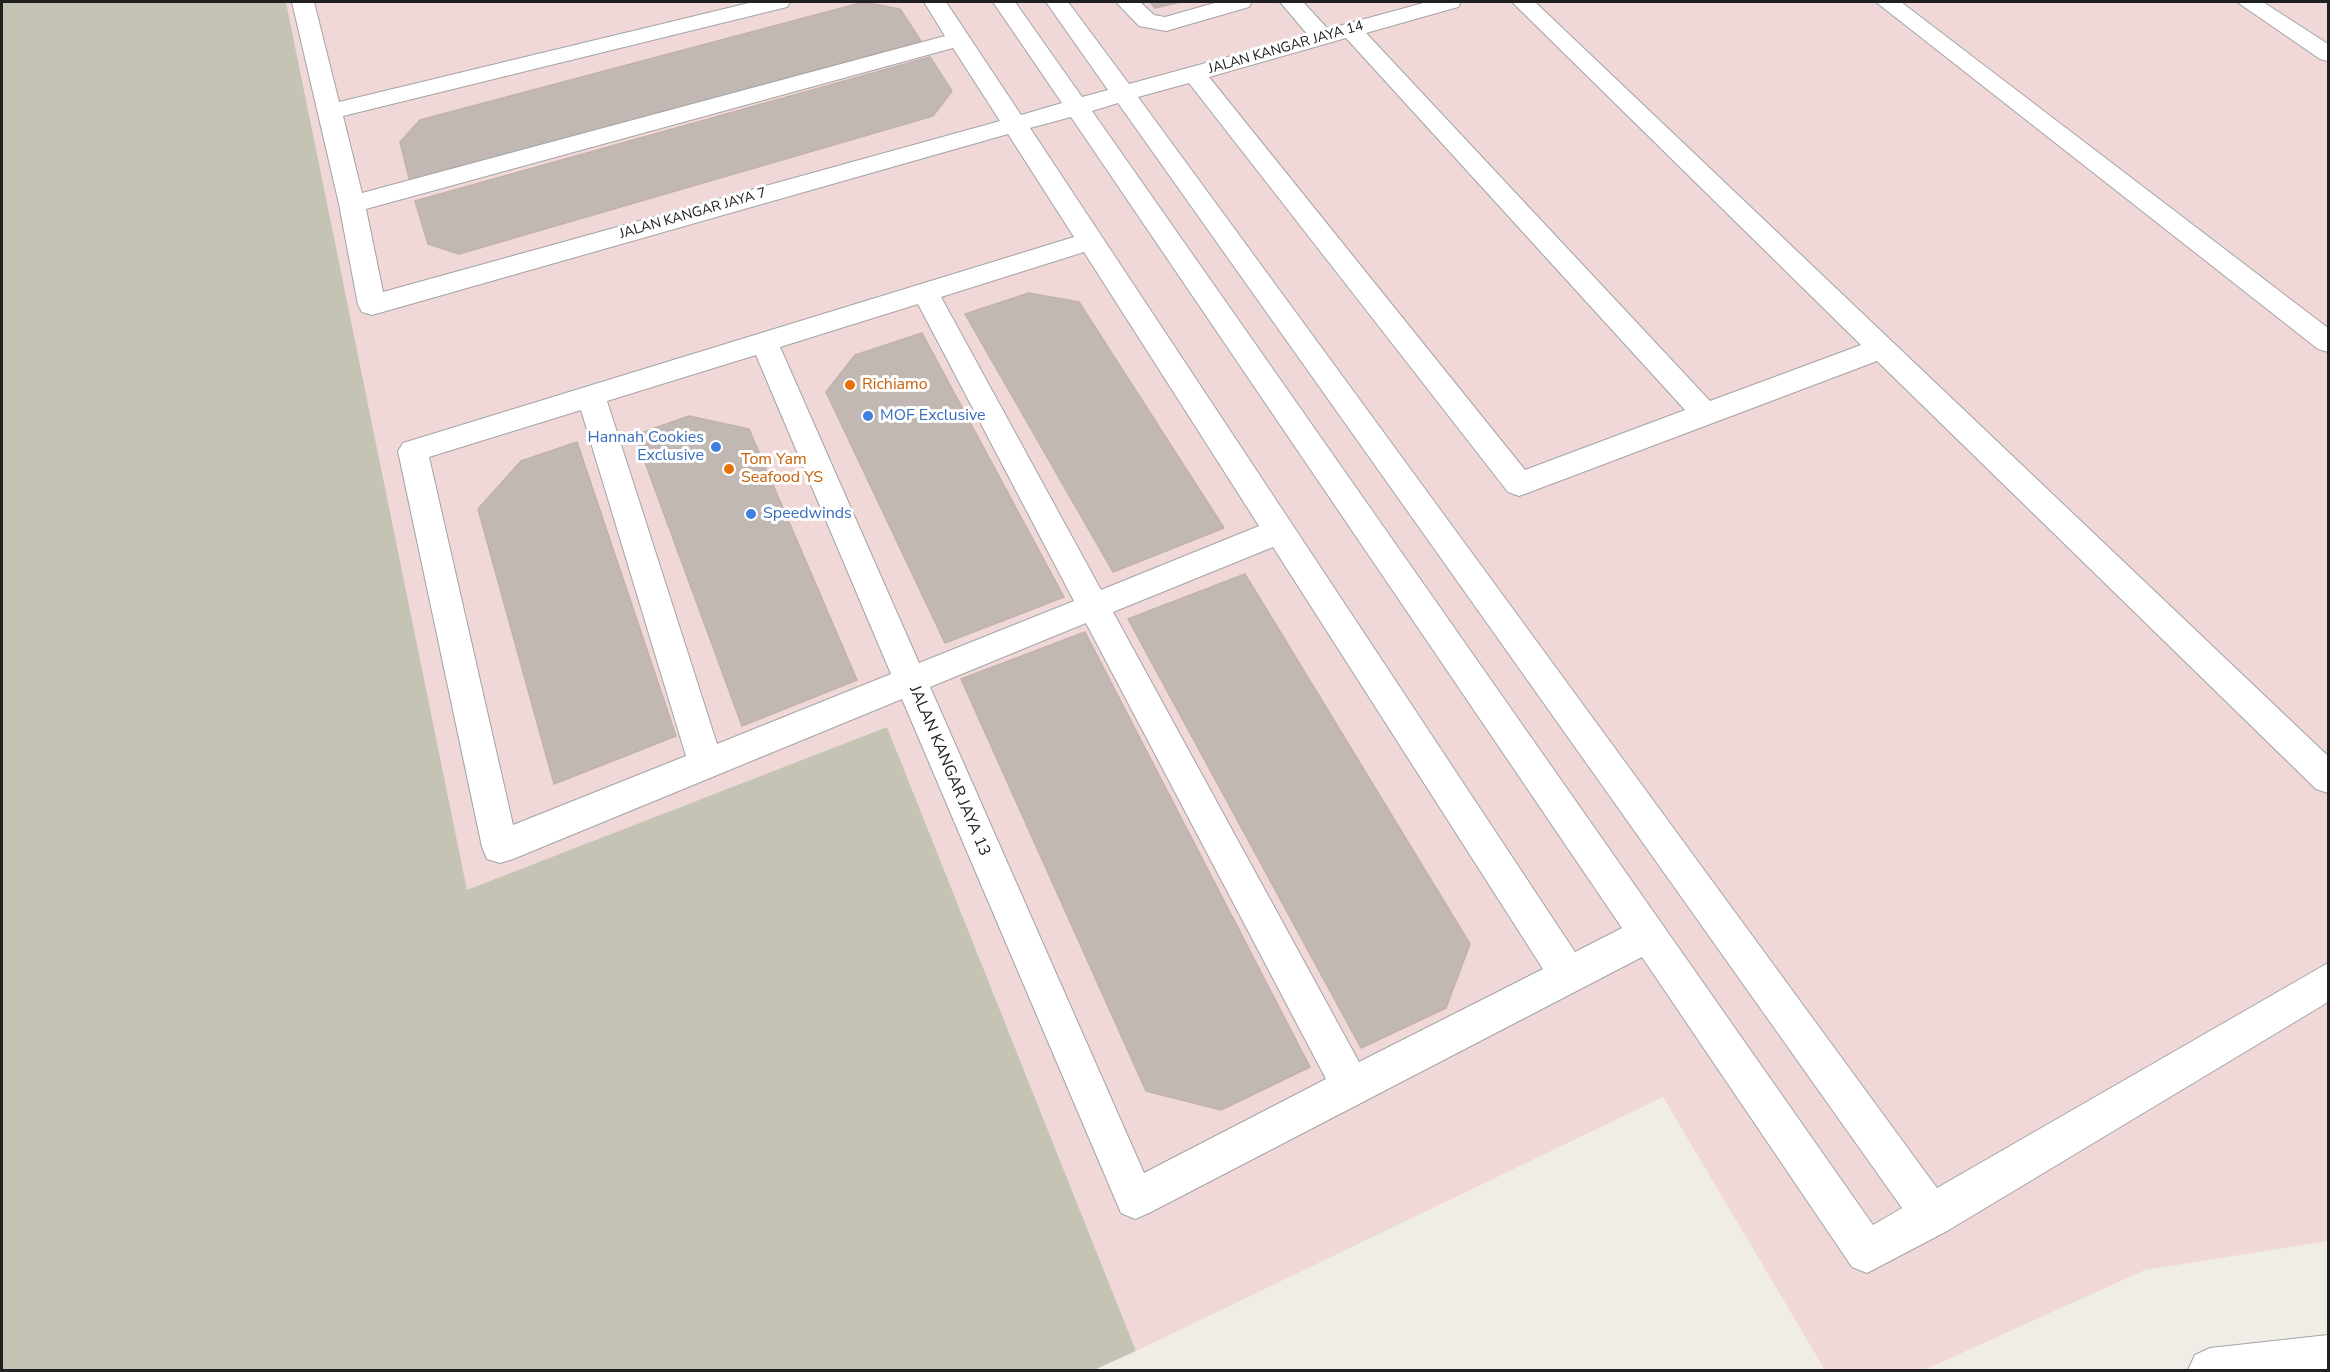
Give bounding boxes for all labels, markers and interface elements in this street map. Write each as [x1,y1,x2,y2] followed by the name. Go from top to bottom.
[1207,18,1365,78] street label: JALAN KANGAR JAYA 14
[618,185,768,243] street label: JALAN KANGAR JAYA 7
[862,375,928,395] place label: Richiamo
[843,378,857,392] marker: Richiamo
[880,406,986,426] place label: MOF Exclusive
[861,409,875,423] marker: MOF Exclusive
[588,428,704,466] place label: Hannah Cookies Exclusive
[709,440,723,454] marker: Hannah Cookies Exclusive
[741,450,823,488] place label: Tom Yam Seafood YS
[722,462,736,476] marker: Tom Yam Seafood YS
[763,504,852,524] place label: Speedwinds
[744,507,758,521] marker: Speedwinds
[904,683,994,859] street label: JALAN KANGAR JAYA 13

